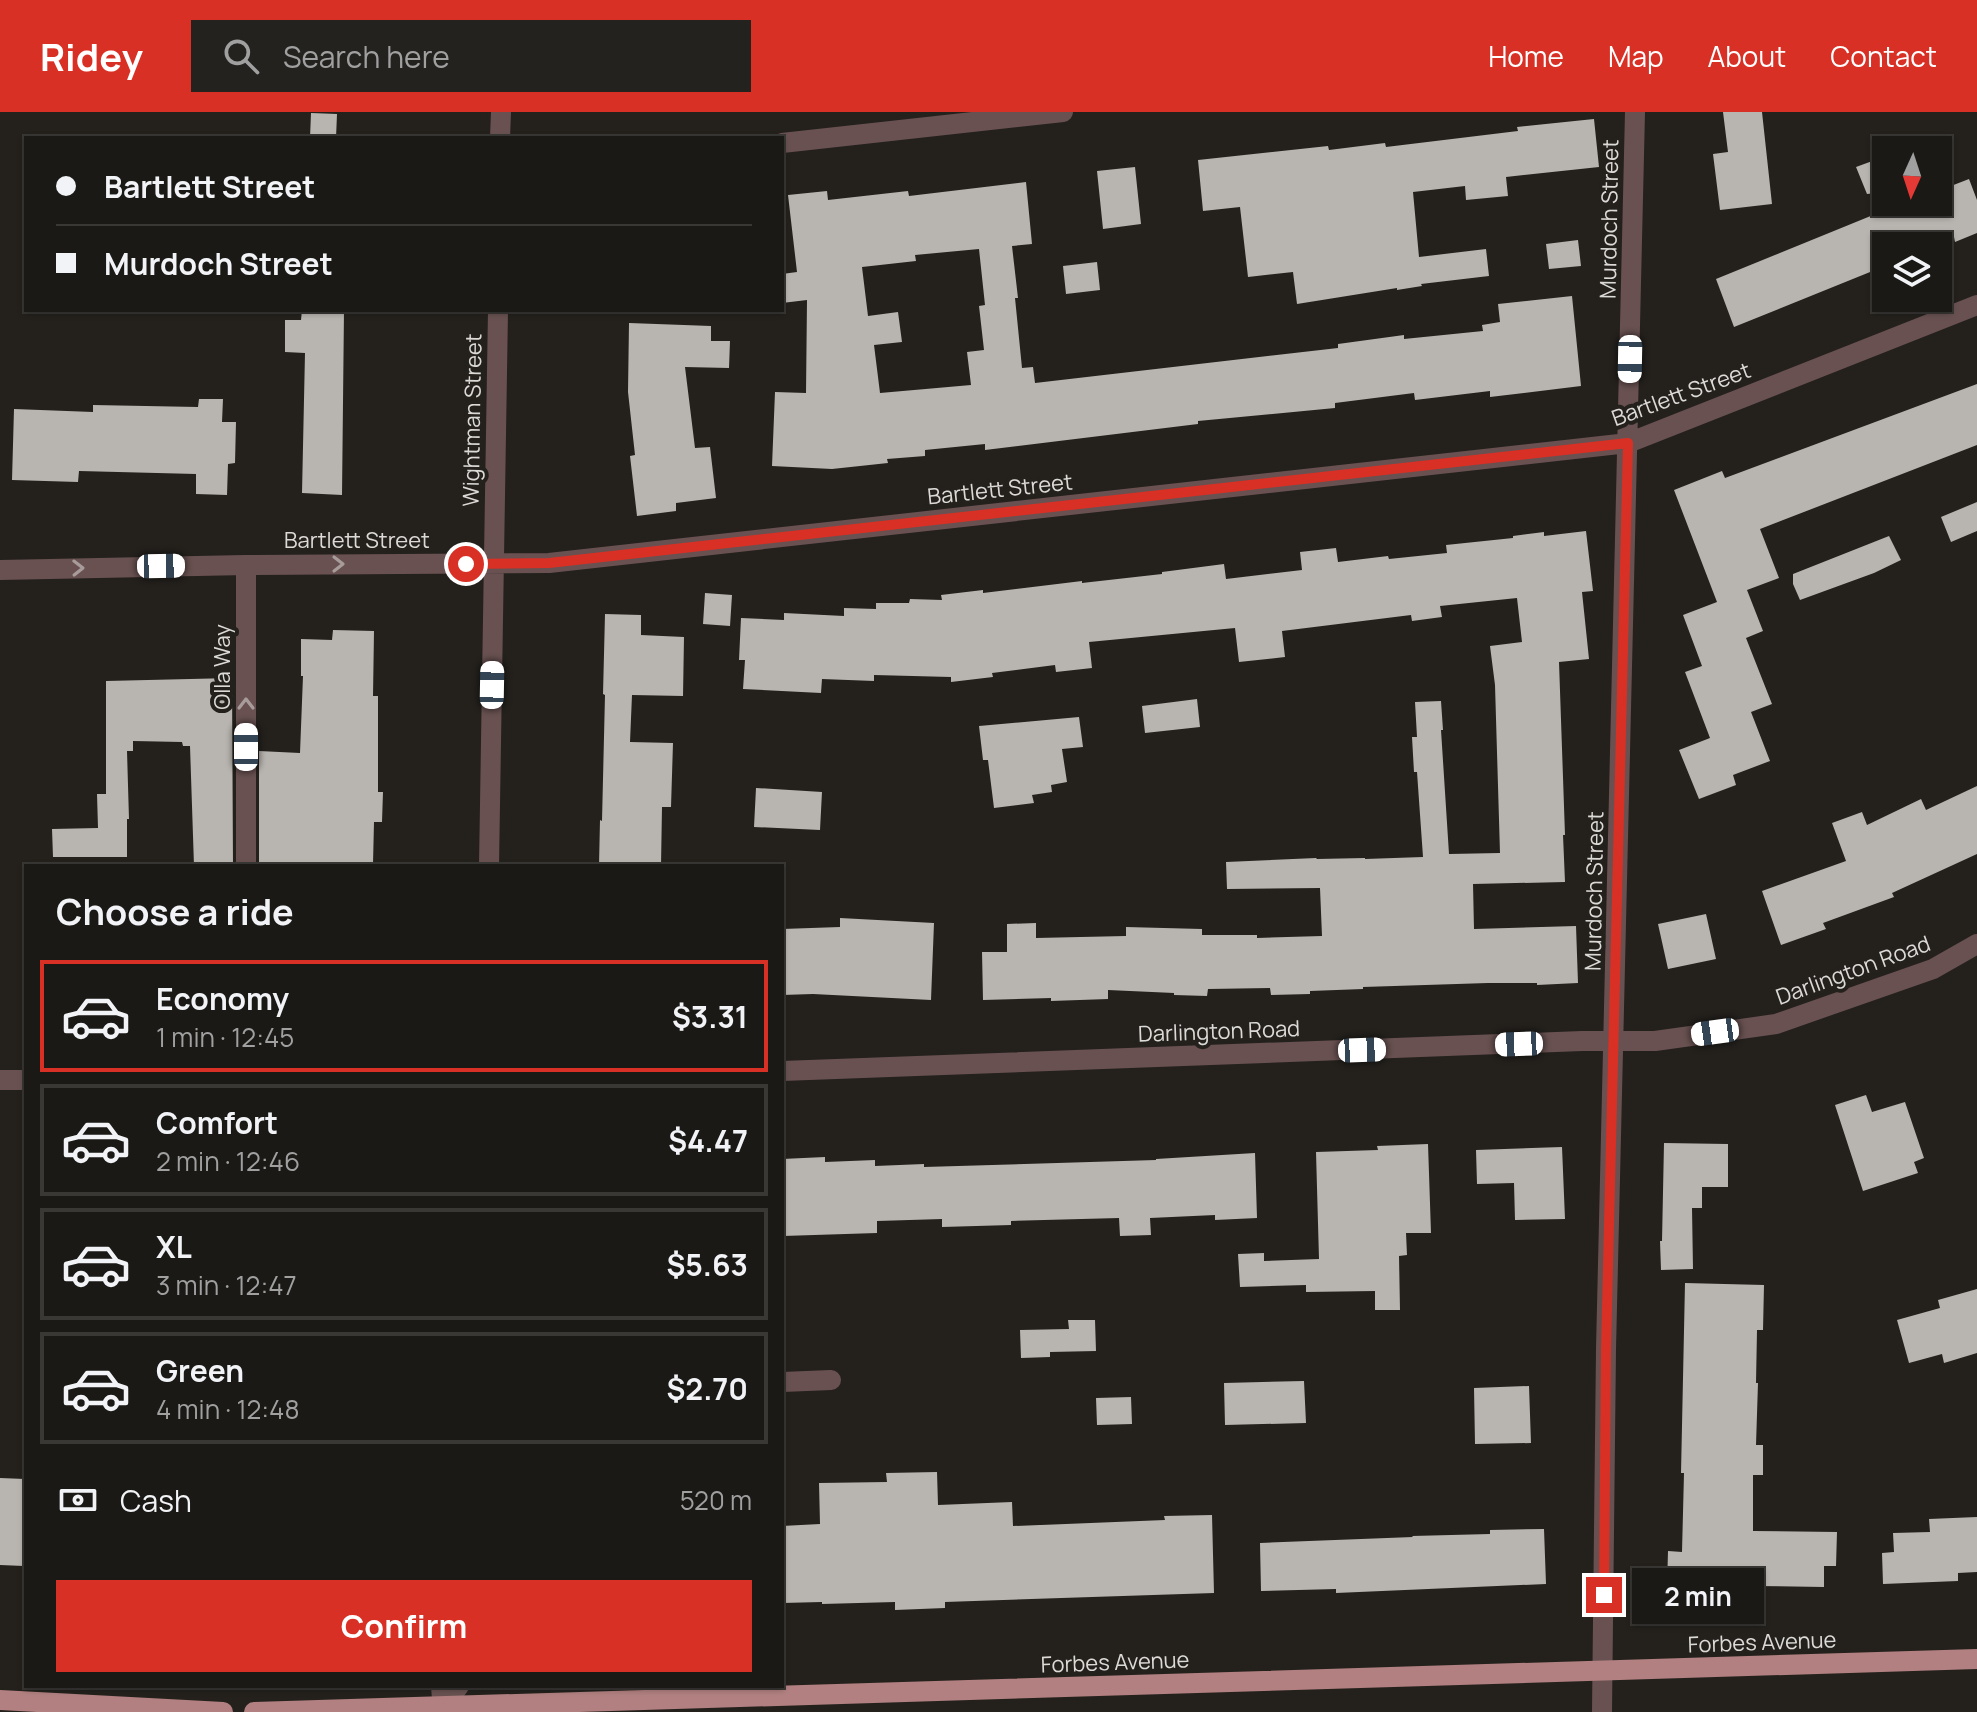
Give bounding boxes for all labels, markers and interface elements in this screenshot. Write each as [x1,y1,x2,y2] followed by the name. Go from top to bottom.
[191,20,751,92] search box
[40,30,143,82] text: Ridey
[219,34,263,78] icon: search
[283,36,450,77] text: Search here
[1488,37,1564,75] text: Home
[1608,37,1664,75] text: Map
[1708,37,1786,75] text: About
[1830,37,1937,75] text: Contact
[1872,136,1952,216] north arrow
[1872,136,1952,312] map controls
[1593,139,1625,299] street label: Murdoch Street
[104,166,315,207] text: Bartlett Street
[1872,232,1952,312] button: layers
[104,243,333,284] text: Murdoch Street
[455,333,489,507] street label: Wightman Street
[1618,335,1642,383] car
[1607,355,1755,433] street label: Bartlett Street
[926,466,1074,512] street label: Bartlett Street
[284,525,430,555] street label: Bartlett Street
[448,546,484,582] route start
[137,554,185,578] car
[332,555,345,573] one-way arrow
[72,560,85,577] one-way arrow
[207,624,237,710] street label: Olla Way
[480,661,504,709] car
[237,697,255,710] one-way arrow
[234,723,258,771] car
[1578,811,1610,971] street label: Murdoch Street
[56,887,294,936] text: Choose a ride
[1772,928,1934,1012] street label: Darlington Road
[156,978,289,1019] text: Economy
[60,980,132,1052] icon: car
[672,996,748,1037] text: $3.31
[1137,1013,1301,1049] street label: Darlington Road
[1690,1017,1740,1047] car
[156,1019,294,1055] text: 1 min · 12:45
[1495,1031,1543,1057] car
[1338,1037,1386,1063] car
[156,1102,278,1143] text: Comfort
[60,1104,132,1176] icon: car
[668,1120,748,1161] text: $4.47
[156,1143,300,1179] text: 2 min · 12:46
[156,1226,192,1267] text: XL
[60,1228,132,1300] icon: car
[666,1244,748,1285] text: $5.63
[156,1267,297,1303] text: 3 min · 12:47
[156,1350,244,1391] text: Green
[60,1352,132,1424] icon: car
[666,1368,748,1409] text: $2.70
[156,1391,300,1427] text: 4 min · 12:48
[56,1478,100,1522] icon: cash
[120,1480,192,1521] text: Cash
[680,1482,752,1518] text: 520 m
[1632,1567,1764,1623] callout: 2 min
[1586,1577,1622,1613] route end
[1664,1578,1732,1614] text: 2 min
[56,1580,752,1672] button: Confirm
[1687,1624,1837,1660] street label: Forbes Avenue
[1040,1644,1190,1680] street label: Forbes Avenue

